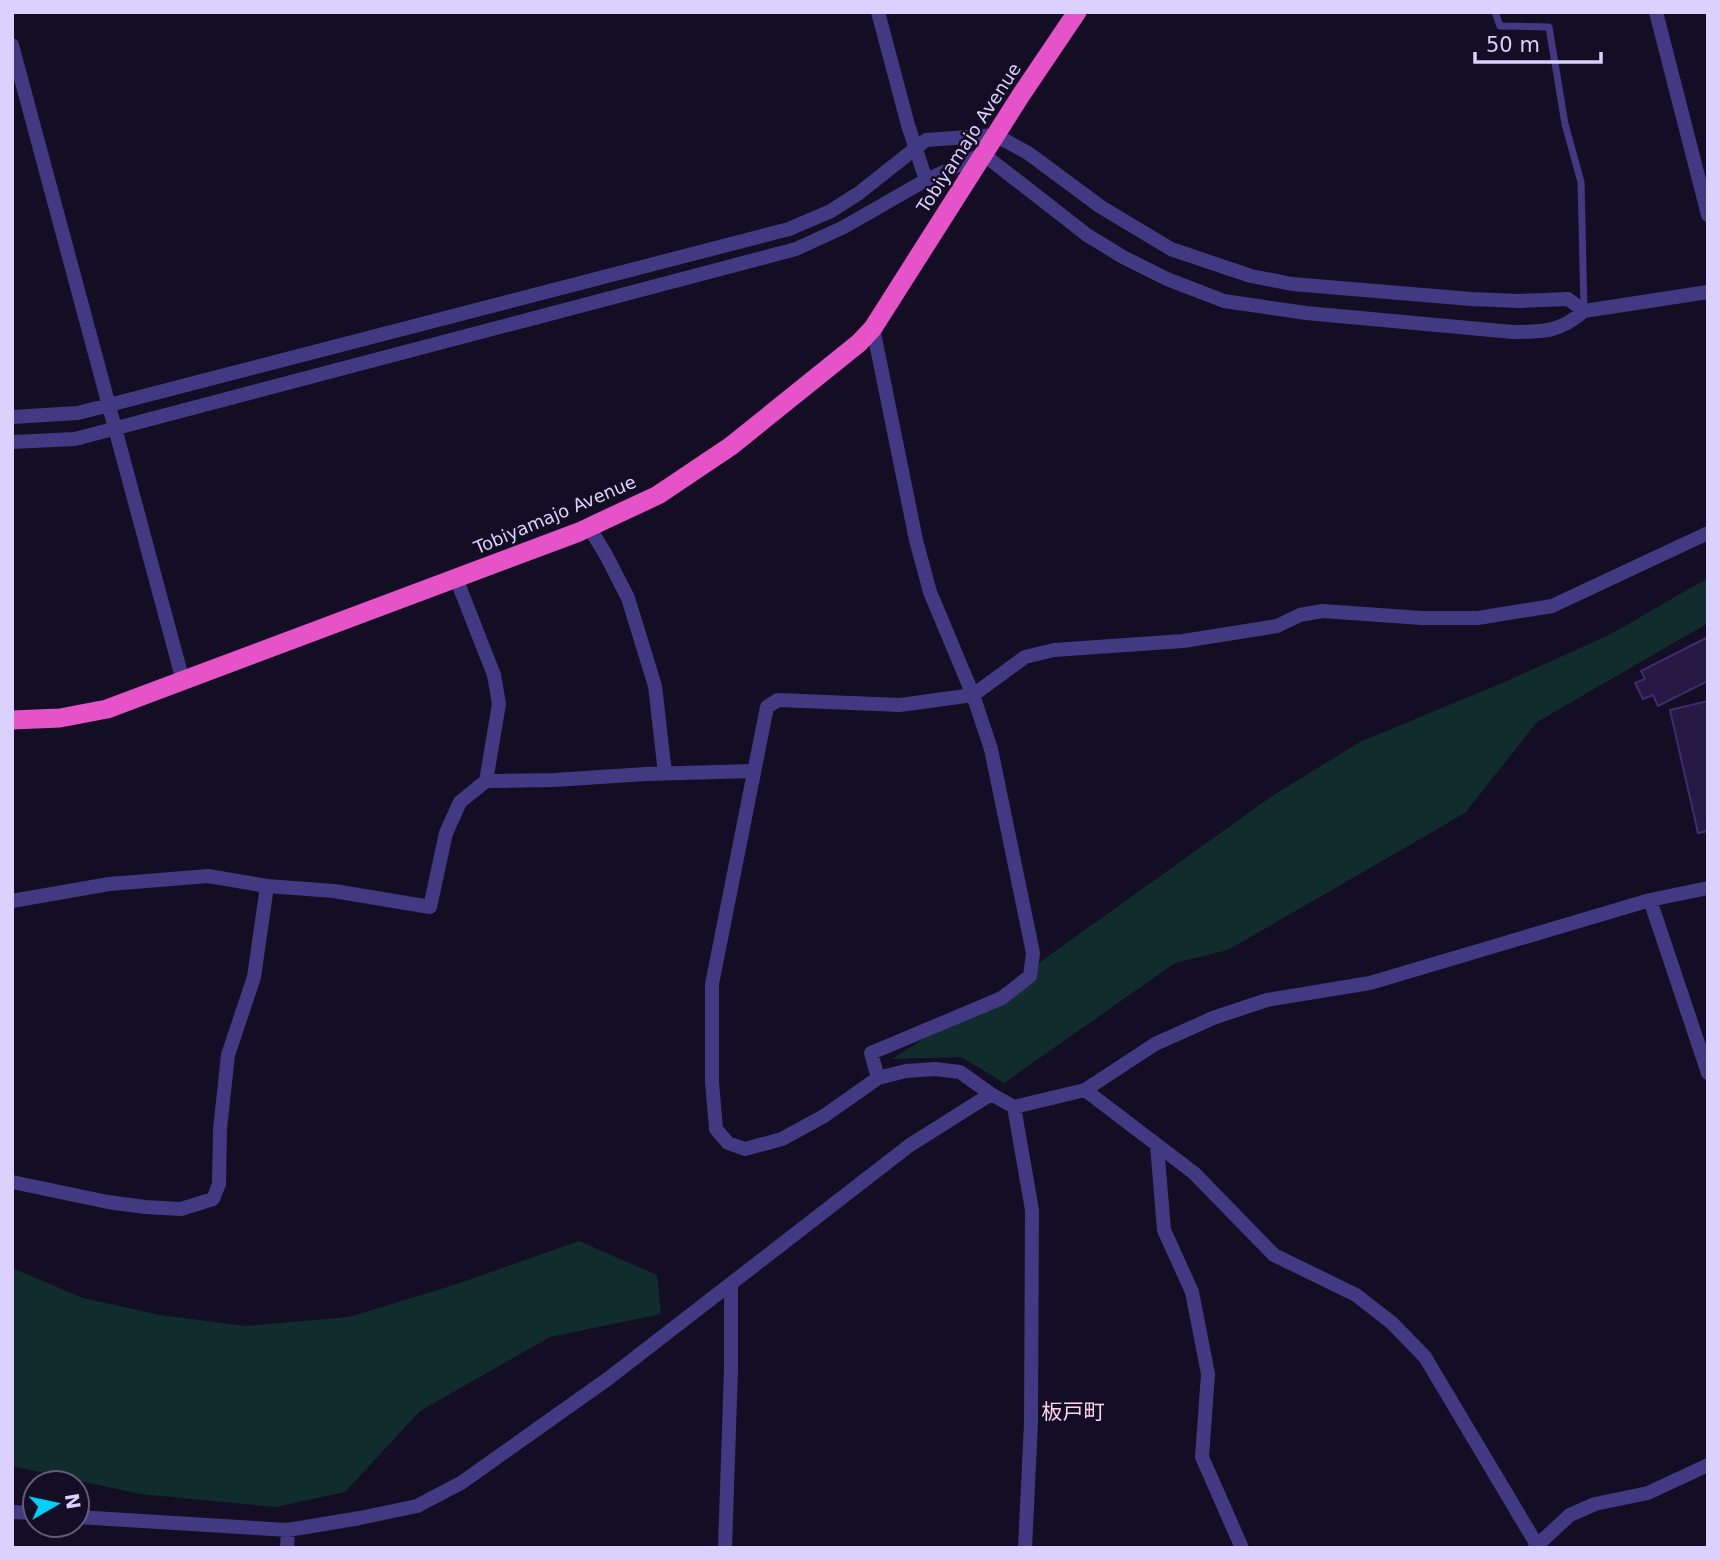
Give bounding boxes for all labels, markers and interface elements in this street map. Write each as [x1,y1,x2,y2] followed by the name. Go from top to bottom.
[1475,21,1601,65] scale bar
[1486,33,1540,57] text: 50 m
[912,59,1025,217] street label: Tobiyamajo Avenue
[470,471,639,559] street label: Tobiyamajo Avenue
[1042,1400,1105,1424] district label: 板戸町
[21,1469,91,1539] north arrow
[61,1492,85,1511] text: N

